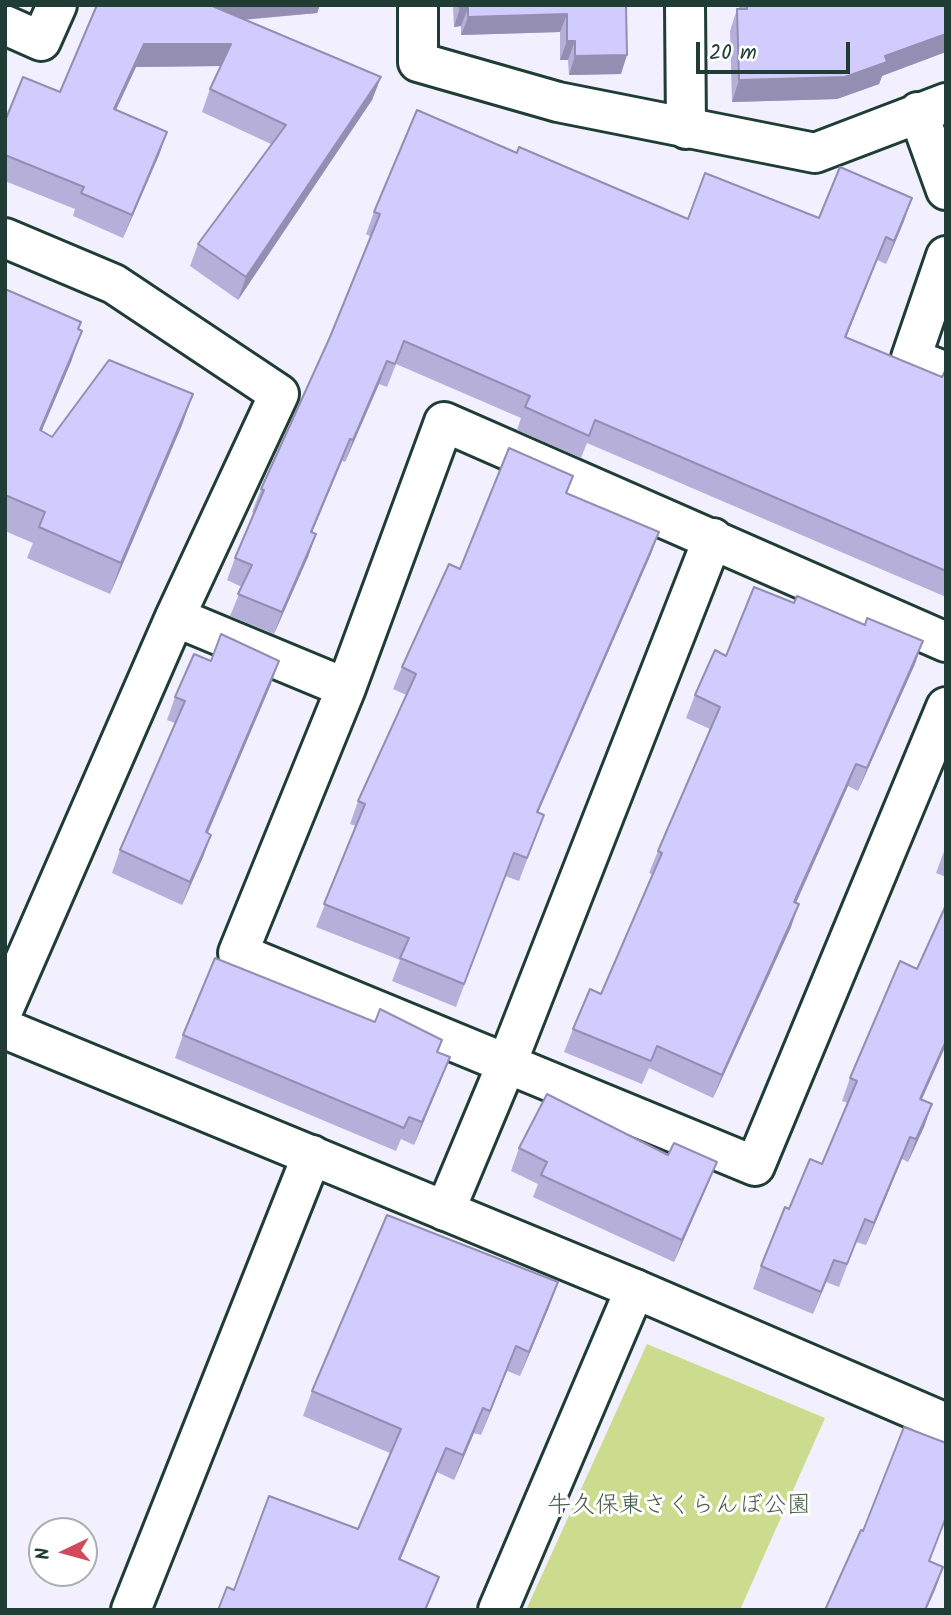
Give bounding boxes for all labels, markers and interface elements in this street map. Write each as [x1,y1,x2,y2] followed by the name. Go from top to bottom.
[699,28,853,72] scale bar
[709,37,757,70] text: 20 m
[547,1494,811,1522] park label: 牛久保東さくらんぼ公園
[28,1517,98,1587] north arrow
[29,1546,60,1561] text: N

